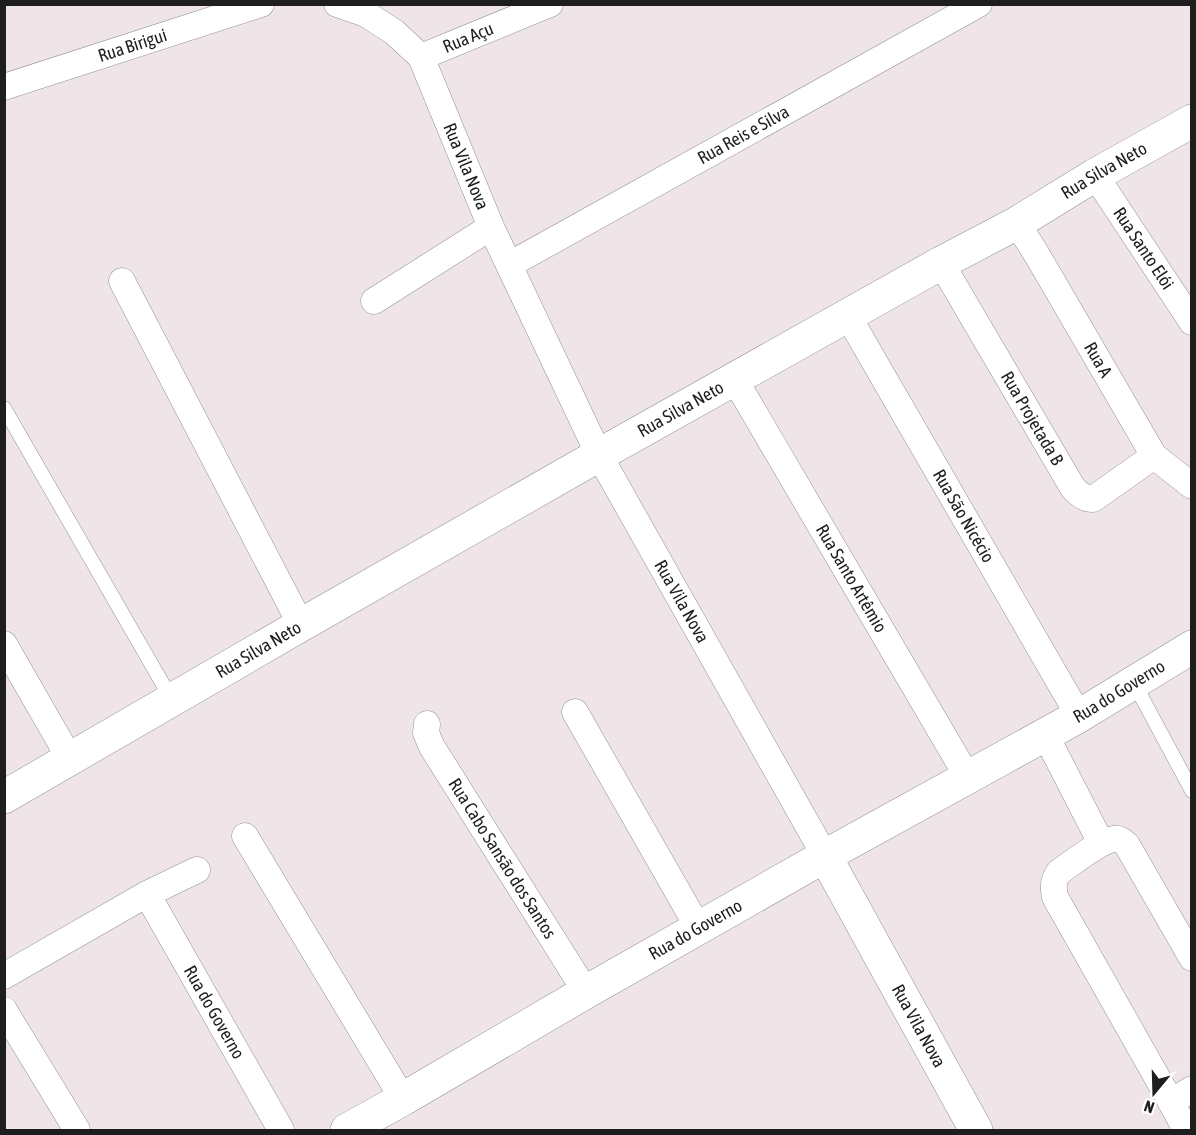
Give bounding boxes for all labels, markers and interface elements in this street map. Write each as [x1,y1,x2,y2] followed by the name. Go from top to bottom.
[440,17,496,57] street label: Rua Açu
[95,24,169,66] street label: Rua Birigui
[694,101,792,168] street label: Rua Reis e Silva
[439,120,494,213] street label: Rua Vila Nova
[1057,137,1150,203] street label: Rua Silva Neto
[1109,203,1179,293] street label: Rua Santo Elói
[1080,338,1117,381] street label: Rua A
[997,367,1068,469] street label: Rua Projetada B
[634,376,727,441] street label: Rua Silva Neto
[929,465,999,566] street label: Rua São Nicécio
[812,520,892,636] street label: Rua Santo Artêmio
[650,556,714,646] street label: Rua Vila Nova
[212,616,305,682] street label: Rua Silva Neto
[1069,655,1169,727] street label: Rua do Governo
[444,774,561,942] street label: Rua Cabo Sansão dos Santos
[645,894,746,964] street label: Rua do Governo
[180,962,249,1062] street label: Rua do Governo
[888,980,950,1071] street label: Rua Vila Nova
[1124,1063,1184,1123] north arrow
[1142,1097,1157,1117] text: N

